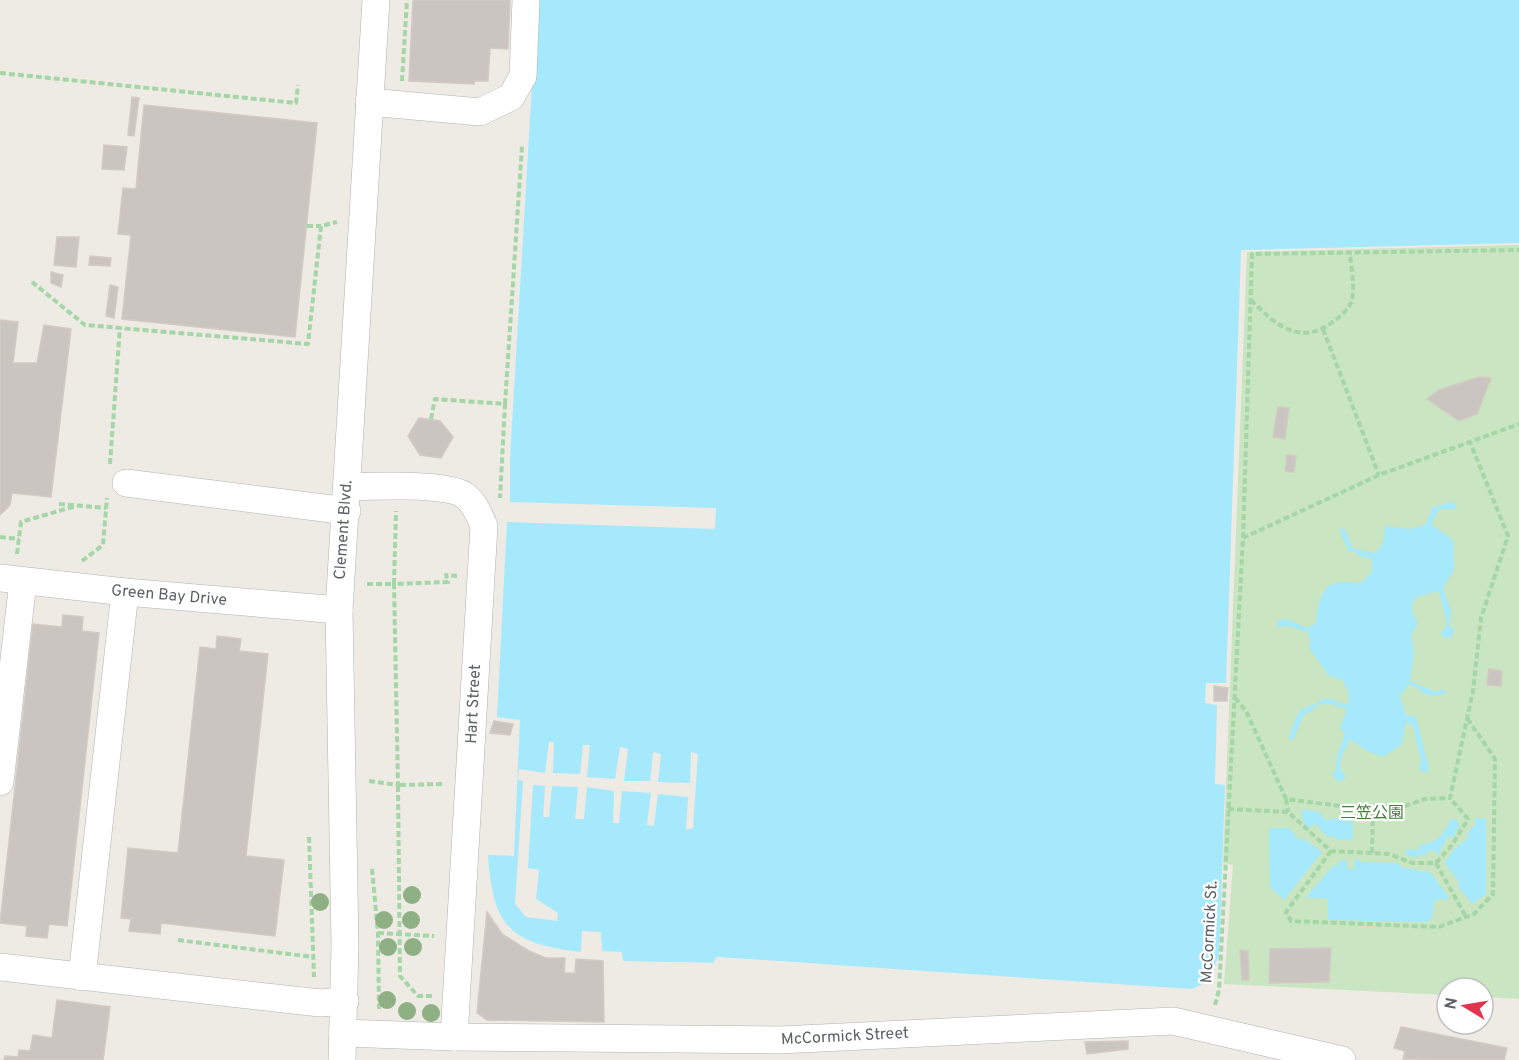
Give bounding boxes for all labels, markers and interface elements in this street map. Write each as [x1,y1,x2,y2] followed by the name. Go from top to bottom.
[331,480,357,580] street label: Clement Blvd.
[110,581,228,611] street label: Green Bay Drive
[462,664,486,744] street label: Hart Street
[1340,804,1404,824] park label: 三笠公園
[1197,880,1223,984] street label: McCormick St.
[1435,976,1495,1036] north arrow
[1441,996,1463,1011] text: N
[781,1024,909,1050] street label: McCormick Street

